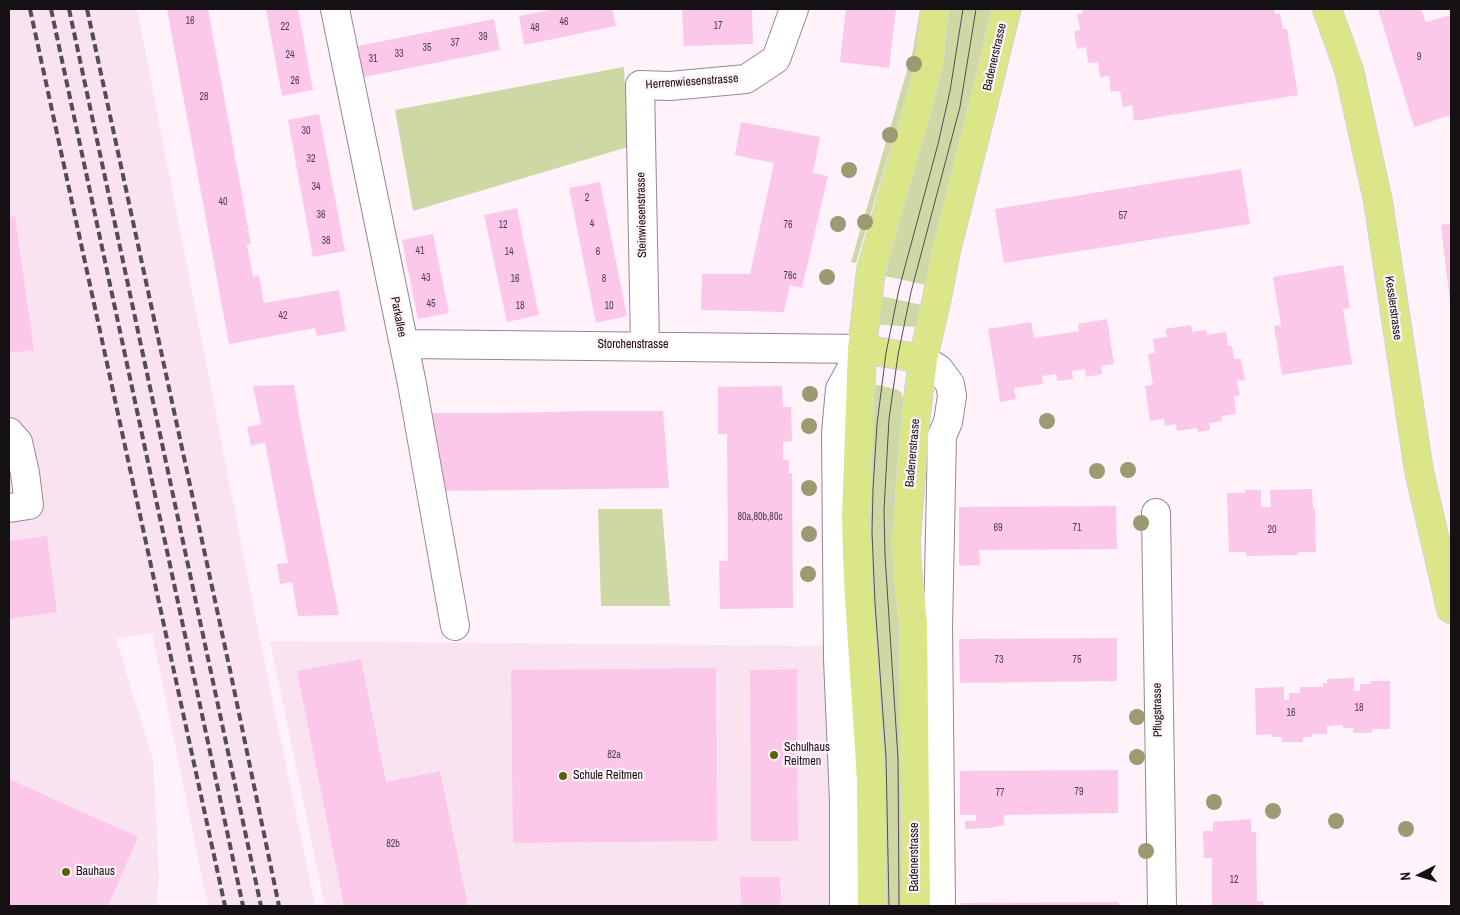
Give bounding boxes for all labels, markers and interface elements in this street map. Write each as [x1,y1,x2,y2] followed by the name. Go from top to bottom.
[185,15,195,27] house number: 16
[559,16,569,28] house number: 46
[713,20,723,32] house number: 17
[280,21,290,33] house number: 22
[530,22,540,34] house number: 48
[980,22,1010,92] street label: Badenerstrasse
[478,31,488,43] house number: 39
[450,37,460,49] house number: 37
[422,42,432,54] house number: 35
[394,48,404,60] house number: 33
[285,49,295,61] house number: 24
[1417,51,1421,63] house number: 9
[368,53,378,65] house number: 31
[645,72,739,92] street label: Herrenwiesenstrasse
[290,75,300,87] house number: 26
[199,91,209,103] house number: 28
[301,125,311,137] house number: 30
[306,153,316,165] house number: 32
[634,172,650,258] street label: Steinwiesenstrasse
[311,181,321,193] house number: 34
[585,192,589,204] house number: 2
[218,196,228,208] house number: 40
[316,209,326,221] house number: 36
[1118,210,1128,222] house number: 57
[590,218,594,230] house number: 4
[498,219,508,231] house number: 12
[783,219,793,231] house number: 76
[321,235,331,247] house number: 38
[415,245,425,257] house number: 41
[504,246,514,258] house number: 14
[596,246,600,258] house number: 6
[783,270,797,282] house number: 76c
[421,272,431,284] house number: 43
[510,273,520,285] house number: 16
[602,273,606,285] house number: 8
[1381,275,1405,341] street label: Kesslerstrasse
[387,295,409,339] street label: Parkallee
[426,298,436,310] house number: 45
[515,300,525,312] house number: 18
[604,300,614,312] house number: 10
[278,310,288,322] house number: 42
[597,338,669,352] street label: Storchenstrasse
[903,418,923,488] street label: Badenerstrasse
[737,511,783,523] house number: 80a,80b,80c
[993,522,1003,534] house number: 69
[1072,522,1082,534] house number: 71
[1267,524,1277,536] house number: 20
[994,654,1004,666] house number: 73
[1072,654,1082,666] house number: 75
[1150,683,1166,737] street label: Pflugstrasse
[1354,702,1364,714] house number: 18
[1286,707,1296,719] house number: 16
[784,741,830,769] place label: Schulhaus Reitmen
[607,749,621,761] house number: 82a
[768,749,780,761] marker: Schulhaus Reitmen
[573,769,643,783] place label: Schule Reitmen
[557,770,569,782] marker: Schule Reitmen
[1074,786,1084,798] house number: 79
[995,787,1005,799] house number: 77
[908,823,922,891] street label: Badenerstrasse
[386,838,400,850] house number: 82b
[1395,850,1445,900] north arrow
[76,865,115,879] place label: Bauhaus
[60,866,72,878] marker: Bauhaus
[1396,871,1414,881] text: N
[1229,874,1239,886] house number: 12

